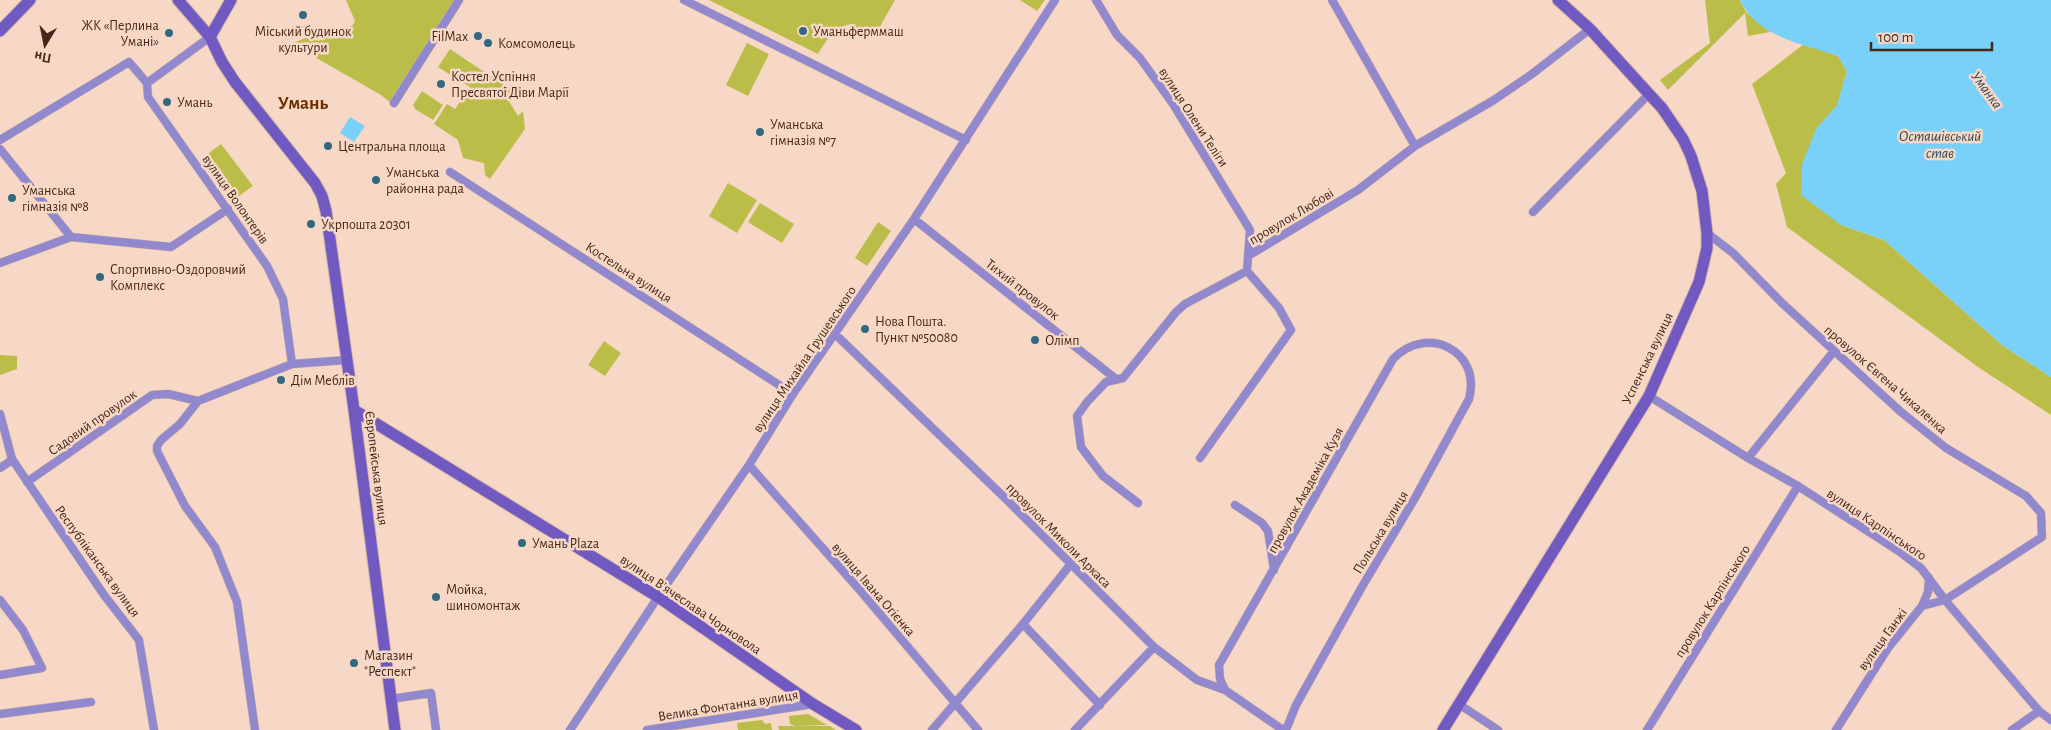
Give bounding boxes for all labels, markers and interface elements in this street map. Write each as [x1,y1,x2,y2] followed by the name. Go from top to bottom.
[297,9,309,21] marker: Міський будинок культури
[81,19,160,49] place label: ЖК «Перлина Умані»
[20,20,70,70] north arrow
[1871,20,1992,52] scale bar
[255,25,352,55] place label: Міський будинок культури
[797,25,809,37] marker: Уманьферммаш
[813,25,904,39] place label: Уманьферммаш
[163,27,175,39] marker: ЖК «Перлина Умані»
[432,30,468,44] place label: FilMax
[472,30,484,42] marker: FilMax
[1878,30,1913,45] text: 100 m
[482,37,494,49] marker: Комсомолець
[498,37,575,51] place label: Комсомолець
[33,48,53,65] text: Пн
[1156,65,1230,170] street label: вулиця Олени Теліги
[1968,69,2005,112] water label: Уманка
[451,70,570,100] place label: Костел Успіння Пресвятої Діви Марії
[435,78,447,90] marker: Костел Успіння Пресвятої Діви Марії
[278,94,328,113] district label: Умань
[161,96,173,108] marker: Умань
[177,96,212,110] place label: Умань
[770,118,836,148] place label: Уманська гімназія №7
[754,126,766,138] marker: Уманська гімназія №7
[1899,129,1981,161] water label: Осташівський став
[322,140,334,152] marker: Центральна площа
[338,140,446,154] place label: Центральна площа
[199,153,271,247] street label: вулиця Волонтерів
[386,166,465,196] place label: Уманська районна рада
[370,174,382,186] marker: Уманська районна рада
[22,184,89,214] place label: Уманська гімназія №8
[1247,186,1336,248] street label: провулок Любові
[6,192,18,204] marker: Уманська гімназія №8
[305,218,317,230] marker: Укрпошта 20301
[321,218,411,232] place label: Укрпошта 20301
[583,240,674,306] street label: Костельна вулиця
[983,257,1062,323] street label: Тихий провулок
[110,263,246,293] place label: Спортивно-Оздоровчий Комплекс
[94,271,106,283] marker: Спортивно-Оздоровчий Комплекс
[751,284,859,435] street label: вулиця Михайла Грушевського
[1620,310,1676,406] street label: Успенська вулиця
[875,315,958,345] place label: Нова Пошта. Пункт №50080
[859,323,871,335] marker: Нова Пошта. Пункт №50080
[1821,323,1950,437] street label: провулок Євгена Чикаленка
[1029,334,1041,346] marker: Олімп
[1045,334,1080,348] place label: Олімп
[275,374,287,386] marker: Дім Меблів
[291,374,355,388] place label: Дім Меблів
[46,387,140,458] street label: Садовий провулок
[362,410,390,526] street label: Європейська вулиця
[1265,425,1346,556] street label: провулок Академіка Кузя
[1003,481,1114,591] street label: провулок Миколи Аркаса
[1824,486,1929,563] street label: вулиця Карпінського
[1351,489,1411,576] street label: Польська вулиця
[52,503,142,620] street label: Республіканська вулиця
[516,537,528,549] marker: Умань Plaza
[532,537,600,551] place label: Умань Plaza
[829,540,918,639] street label: вулиця Івана Огієнка
[1672,543,1753,660] street label: провулок Карпінського
[617,552,764,658] street label: вулиця В’ячеслава Чорновола
[446,583,520,613] place label: Мойка, шиномонтаж
[430,591,442,603] marker: Мойка, шиномонтаж
[1856,606,1910,673] street label: вулиця Ганжі
[364,649,416,679] place label: Магазин "Респект"
[348,657,360,669] marker: Магазин "Респект"
[657,688,799,724] street label: Велика Фонтанна вулиця

